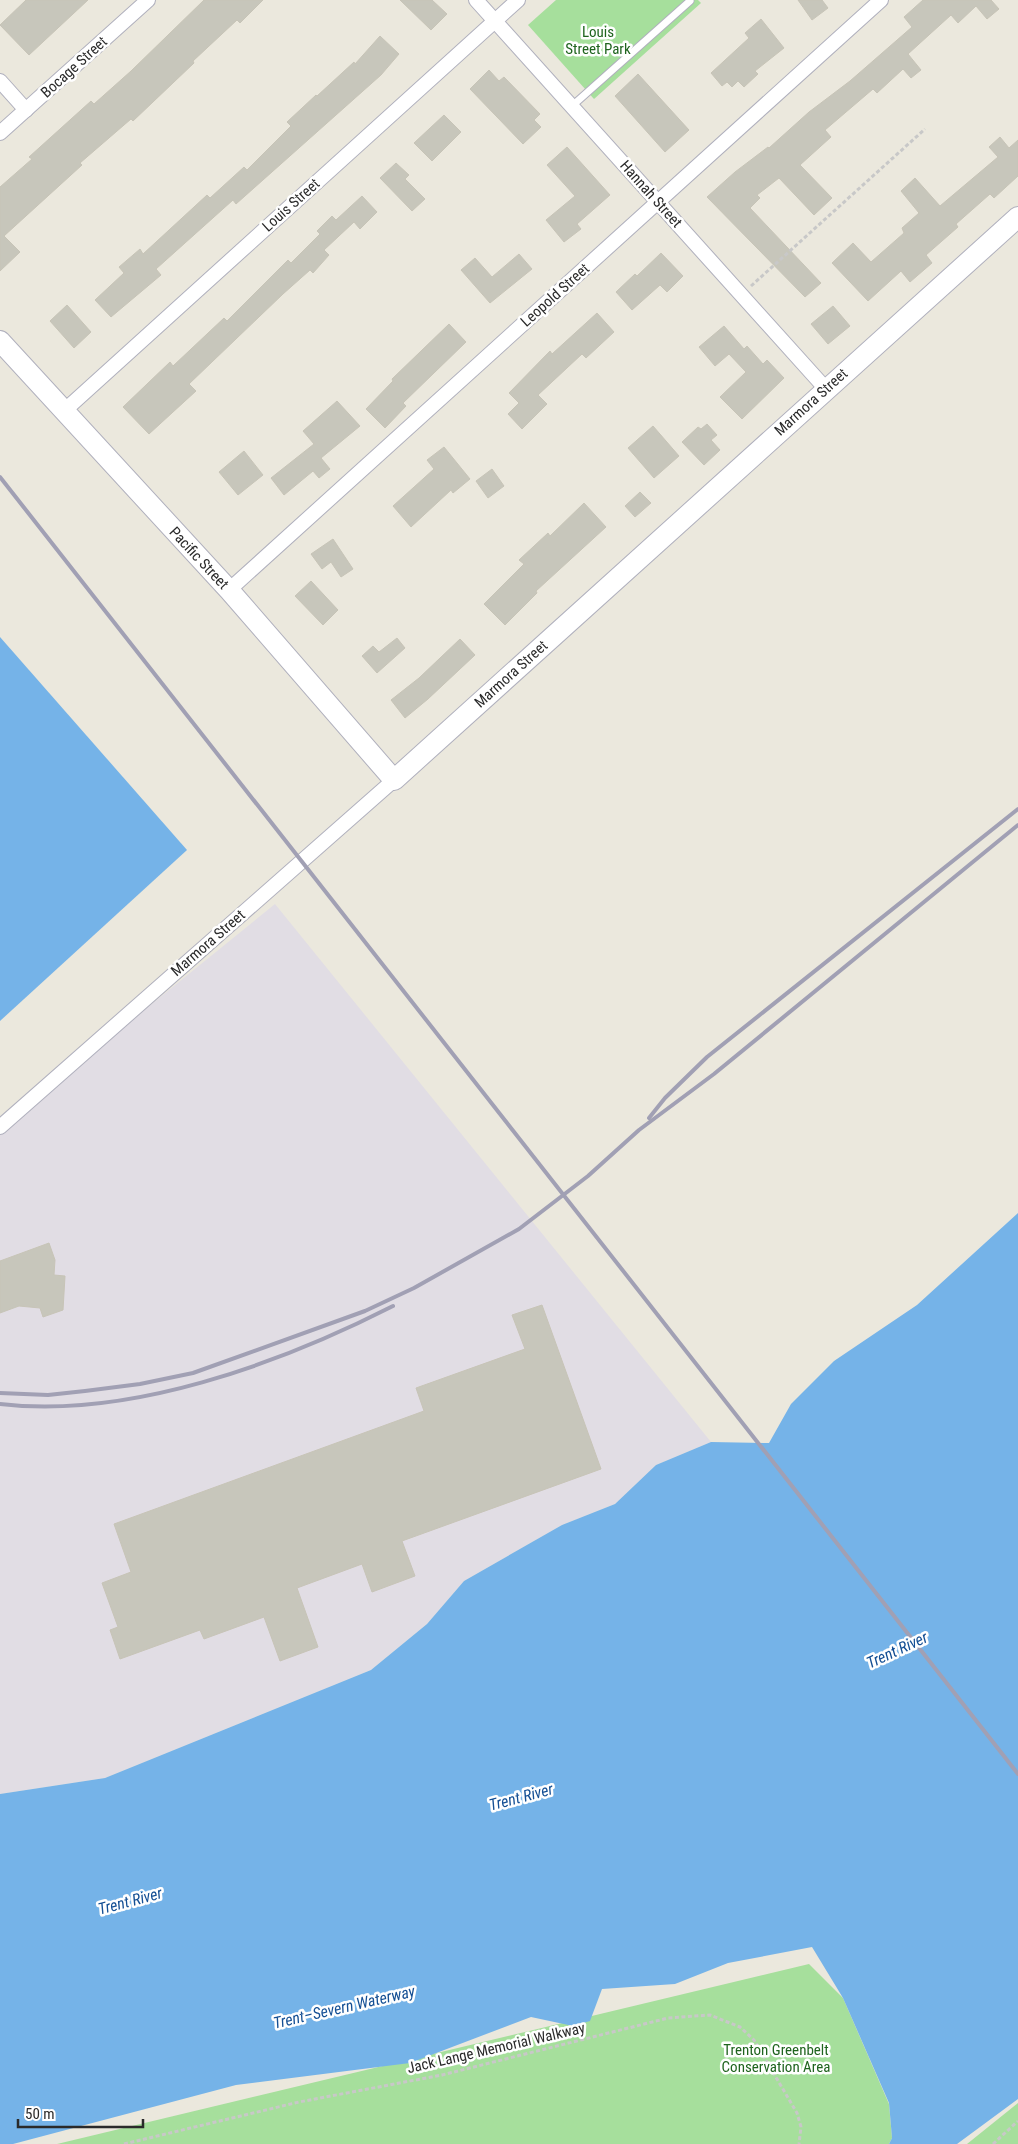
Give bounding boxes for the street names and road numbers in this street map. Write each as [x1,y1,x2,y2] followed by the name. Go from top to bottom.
[37,33,111,101] street label: Bocage Street
[616,157,686,231] street label: Hannah Street
[259,175,323,235] street label: Louis Street
[517,260,593,330] street label: Leopold Street
[771,365,851,439] street label: Marmora Street
[166,523,232,593] street label: Pacific Street
[471,637,551,711] street label: Marmora Street
[167,906,249,980] street label: Marmora Street
[405,2019,587,2077] street label: Jack Lange Memorial Walkway

